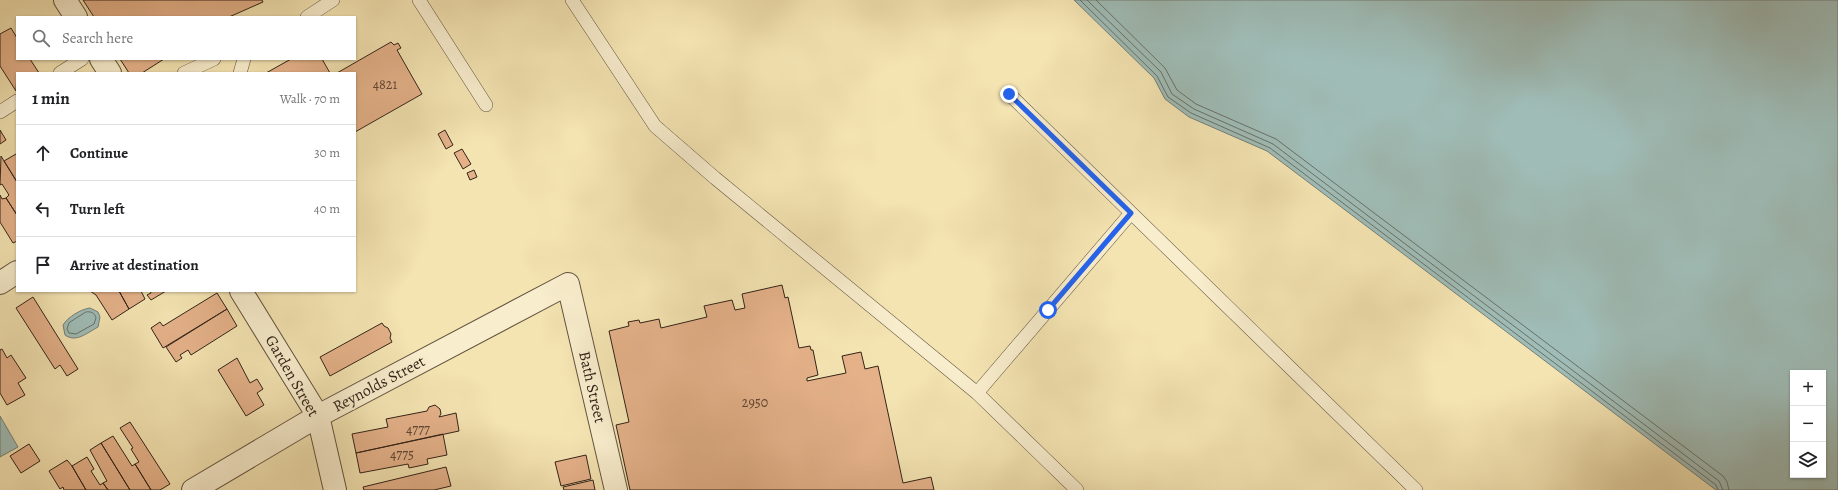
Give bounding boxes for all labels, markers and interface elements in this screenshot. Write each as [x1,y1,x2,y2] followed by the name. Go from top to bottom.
[16,16,356,60] search box
[30,27,52,49] icon: search
[62,28,133,48] text: Search here
[373,75,397,94] house number: 4821
[1000,85,1018,103] route end
[32,87,70,110] text: 1 min
[280,90,340,107] text: Walk · 70 m
[32,142,54,164] icon: ahead
[70,143,128,163] text: Continue
[314,144,340,161] text: 30 m
[32,198,54,220] icon: left
[70,199,125,219] text: Turn left
[314,200,340,217] text: 40 m
[32,254,54,276] icon: arrive
[70,255,199,275] text: Arrive at destination
[1039,301,1057,319] route start
[260,331,324,421] street label: Garden Street
[573,349,611,425] street label: Bath Street
[329,350,429,418] street label: Reynolds Street
[1790,370,1826,478] map controls
[1790,370,1826,406] button: +
[742,393,768,412] house number: 2950
[1790,406,1826,442] button: −
[406,420,430,439] house number: 4777
[1790,442,1826,478] button: layers
[390,445,414,464] house number: 4775

